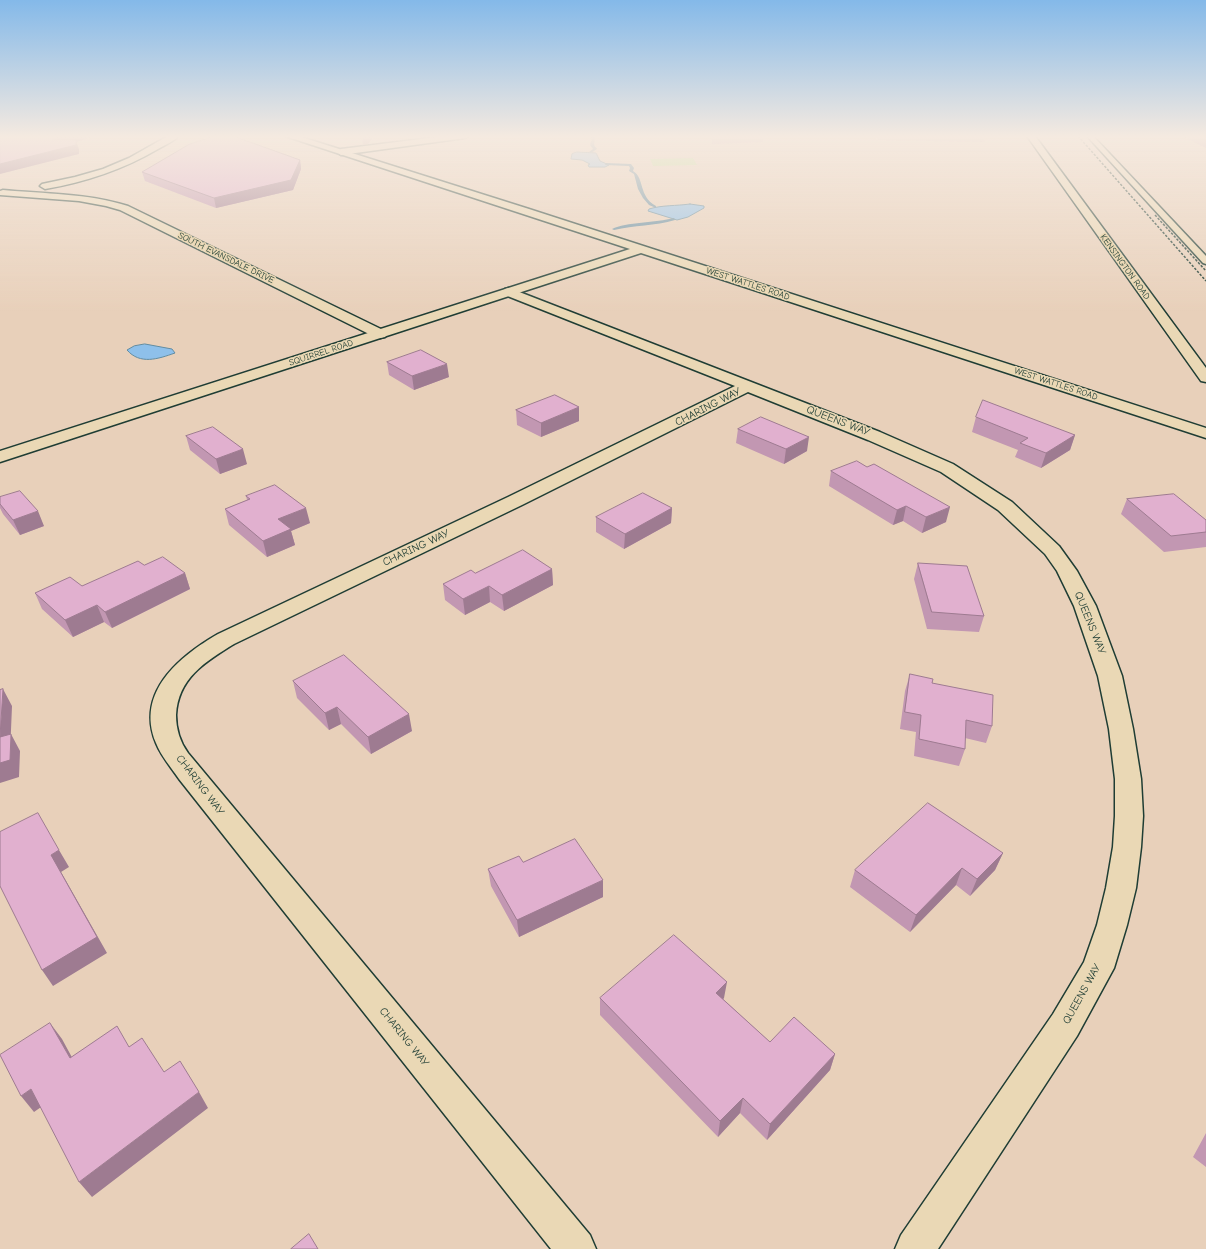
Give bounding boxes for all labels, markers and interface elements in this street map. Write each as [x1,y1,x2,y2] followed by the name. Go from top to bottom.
[176,230,276,286] street label: SOUTH EVANSDALE DRIVE
[1098,232,1152,302] street label: KENSINGTON ROAD
[705,265,791,303] street label: WEST WATTLES ROAD
[288,338,354,368] street label: SQUIRREL ROAD
[1013,365,1099,403] street label: WEST WATTLES ROAD
[673,385,743,429] street label: CHARING WAY
[804,403,872,439] street label: QUEENS WAY
[381,527,451,569] street label: CHARING WAY
[1071,590,1109,656] street label: QUEENS WAY
[173,752,227,818] street label: CHARING WAY
[1060,962,1104,1026] street label: QUEENS WAY
[376,1005,432,1069] street label: CHARING WAY

